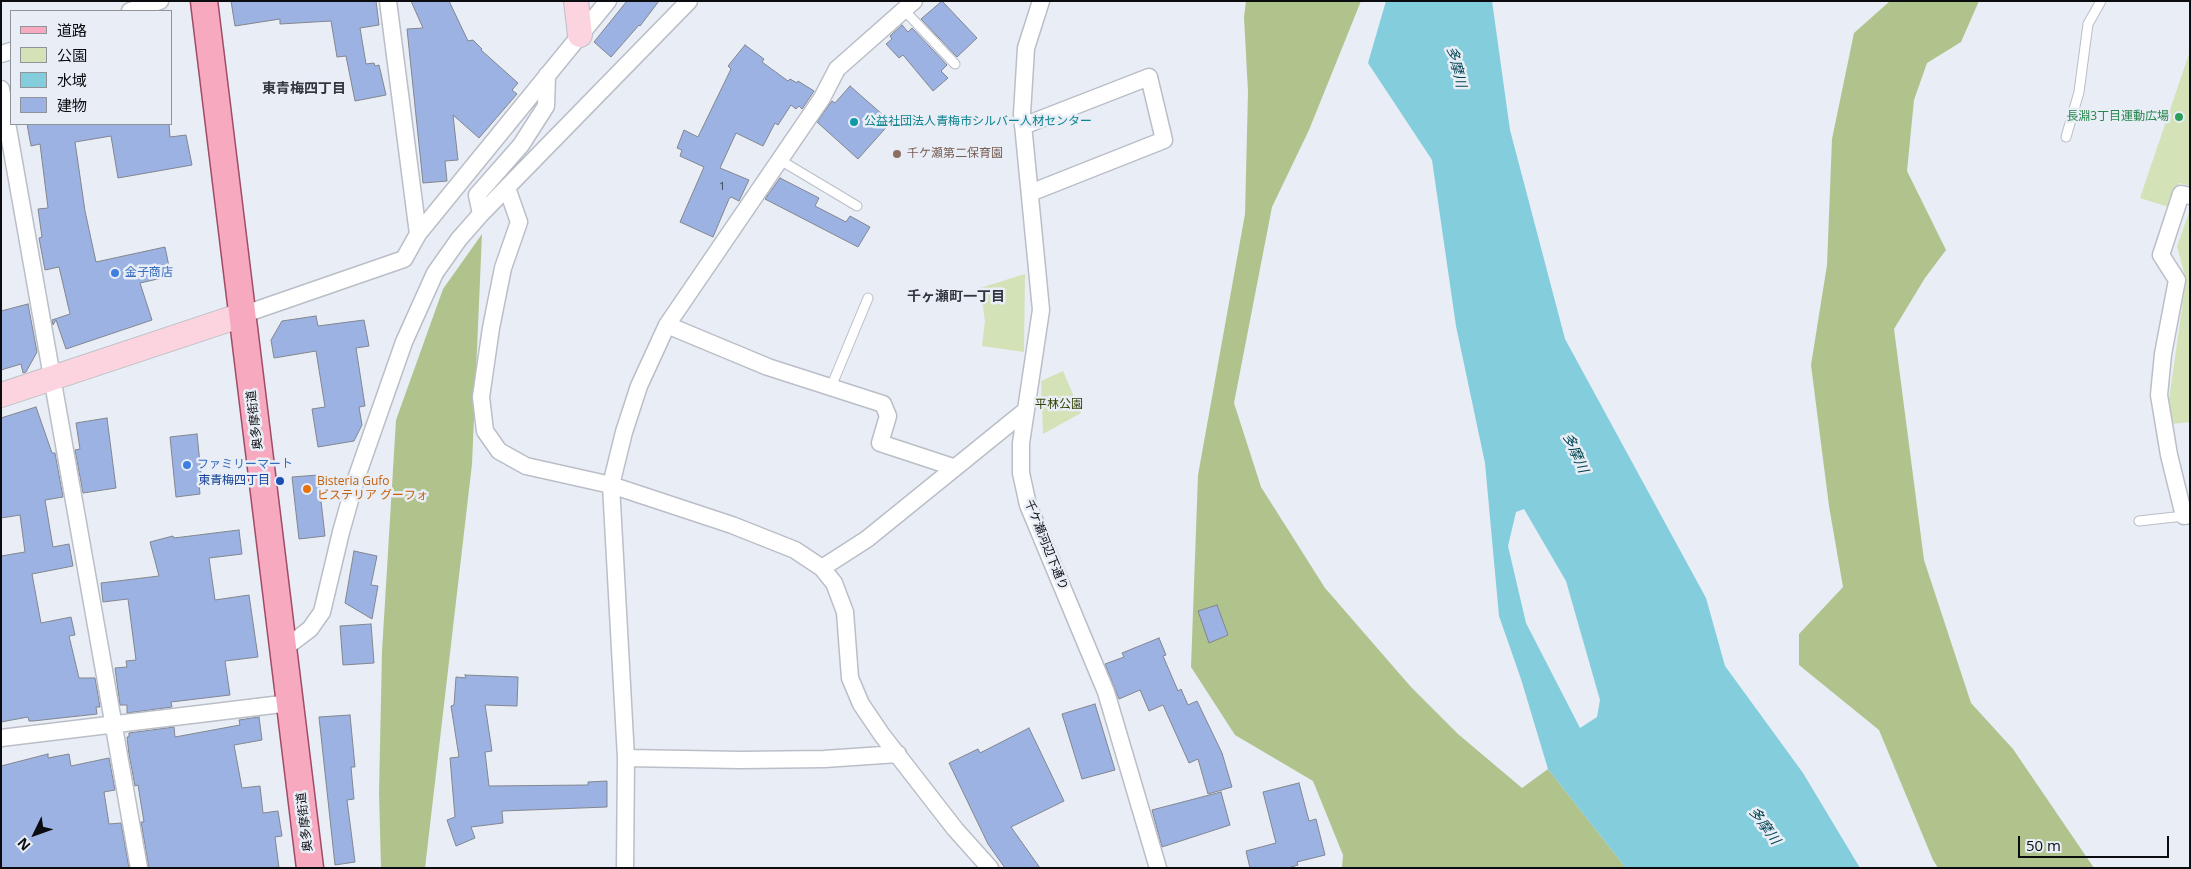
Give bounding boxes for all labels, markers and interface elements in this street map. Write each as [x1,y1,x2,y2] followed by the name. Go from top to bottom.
[10,10,172,125] legend
[57,20,87,40] text: 道路
[57,45,87,65] text: 公園
[1443,45,1469,89] water label: 多摩川
[57,70,87,90] text: 水域
[262,81,346,97] district label: 東青梅四丁目
[57,95,87,115] text: 建物
[2066,110,2169,124] place label: 長淵3丁目運動広場
[2173,111,2185,123] marker: 長淵3丁目運動広場
[864,115,1092,129] place label: 公益社団法人青梅市シルバー人材センター
[848,116,860,128] marker: 公益社団法人青梅市シルバー人材センター
[907,147,1003,161] place label: 千ケ瀬第二保育園
[891,148,903,160] marker: 千ケ瀬第二保育園
[719,181,725,193] house number: 1
[125,266,173,280] place label: 金子商店
[109,267,121,279] marker: 金子商店
[907,289,1005,305] district label: 千ヶ瀬町一丁目
[244,389,266,451] street label: 奥多摩街道
[1035,398,1083,412] park label: 平林公園
[1559,430,1591,476] water label: 多摩川
[197,458,293,472] place label: ファミリーマート
[181,459,193,471] marker: ファミリーマート
[198,474,270,488] place label: 東青梅四丁目
[274,475,286,487] marker: 東青梅四丁目
[317,475,428,503] place label: Bisteria Gufo ビステリア グーフォ
[301,483,313,495] marker: Bisteria Gufo ビステリア グーフォ
[1021,498,1071,592] street label: 千ケ瀬河辺下通り
[294,791,316,853] street label: 奥多摩街道
[1745,804,1783,848] water label: 多摩川
[10,809,60,859] north arrow
[2021,826,2172,858] scale bar
[13,834,34,855] text: N
[2026,835,2061,855] text: 50 m

